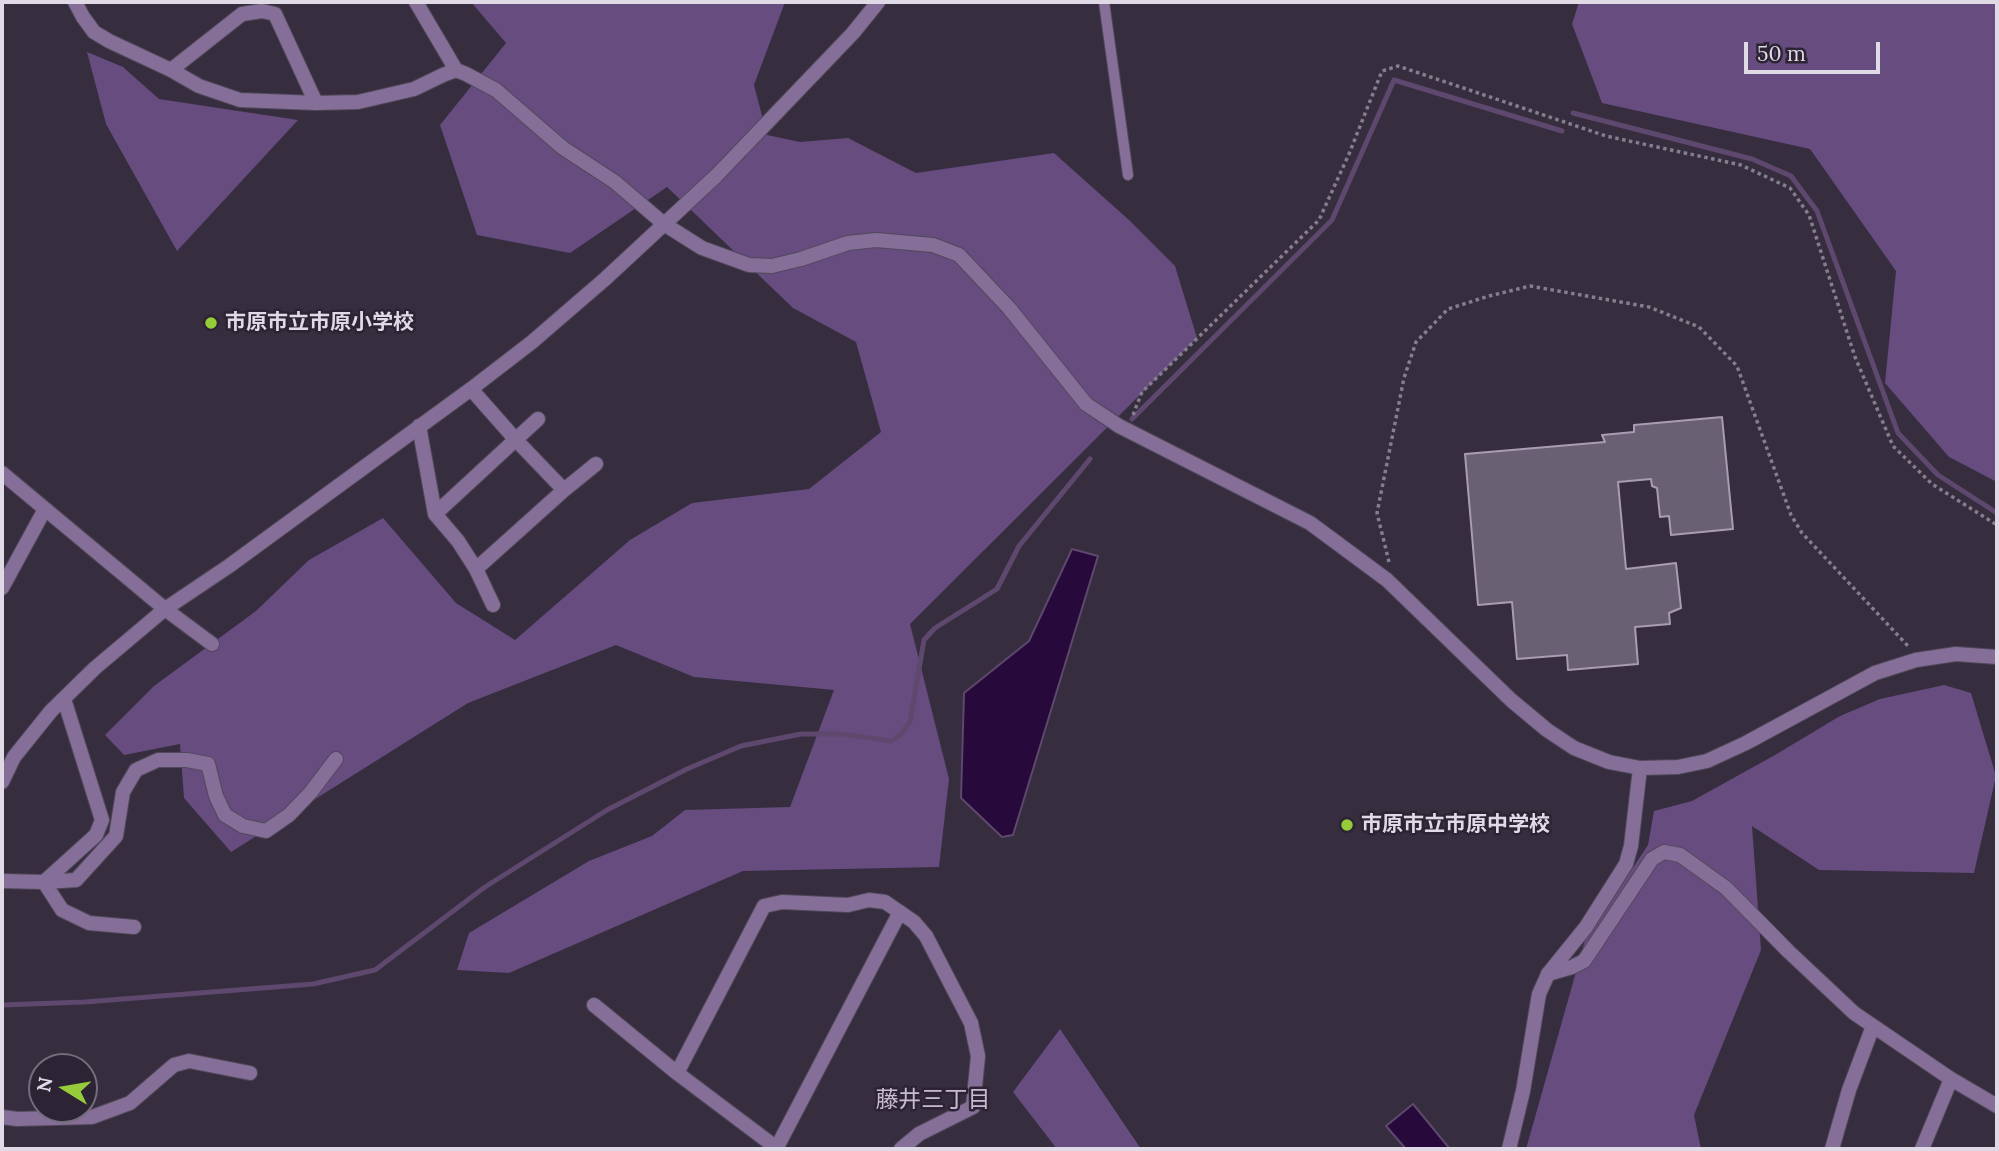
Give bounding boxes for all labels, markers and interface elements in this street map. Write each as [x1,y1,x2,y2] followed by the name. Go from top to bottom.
[1747,28,1884,72] scale bar
[1757,40,1806,67] text: 50 m
[225,310,414,336] place label: 市原市立市原小学校
[203,315,219,331] marker: 市原市立市原小学校
[1361,812,1550,838] place label: 市原市立市原中学校
[1339,817,1355,833] marker: 市原市立市原中学校
[28,1053,98,1123] north arrow
[31,1075,58,1094] text: N
[876,1086,990,1114] district label: 藤井三丁目

